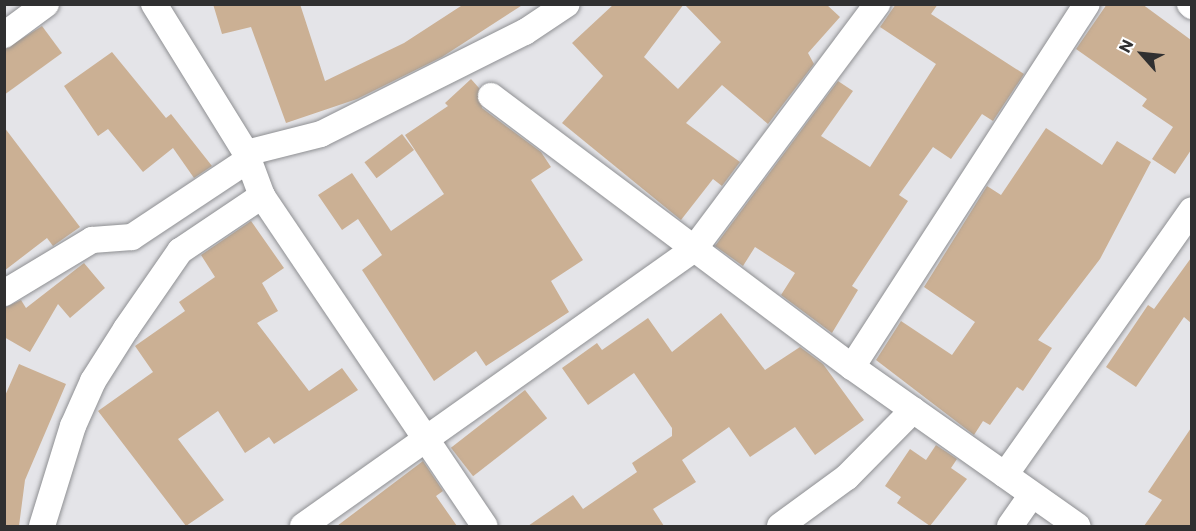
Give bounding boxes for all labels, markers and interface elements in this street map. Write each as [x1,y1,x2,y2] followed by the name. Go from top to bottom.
[1112,24,1172,84] north arrow
[1114,36,1137,55] text: N

